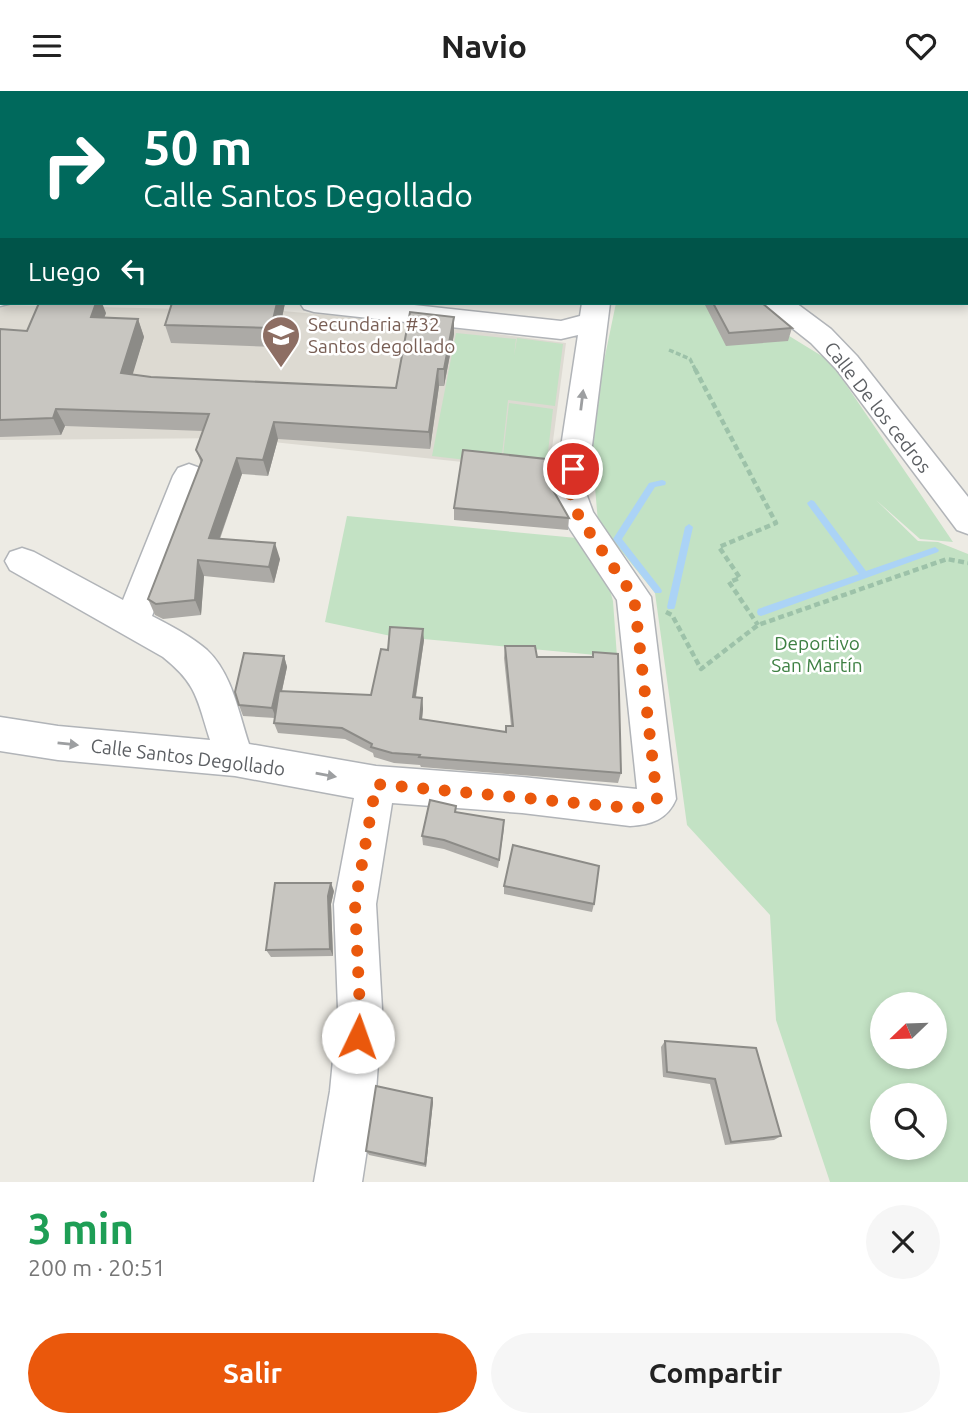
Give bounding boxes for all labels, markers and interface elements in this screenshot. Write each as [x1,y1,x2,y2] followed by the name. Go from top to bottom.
[28,27,66,65] icon: menu
[902,27,940,65] icon: heart
[441,28,527,64] text: Navio
[28,119,119,210] icon: right
[143,119,252,174] text: 50 m
[143,177,473,213] text: Calle Santos Degollado
[115,252,153,290] icon: left
[28,257,101,286] text: Luego
[308,313,455,357] place label: Secundaria #32 Santos degollado
[260,314,302,369] school or university icon: Secundaria #32 Santos degollado
[820,337,936,477] street label: Calle De los cedros
[577,389,588,411] one-way arrow
[543,439,603,499] pin
[554,450,592,488] icon: arrive
[771,632,863,676] park label: Deportivo San Martín
[89,734,287,780] street label: Calle Santos Degollado
[57,738,79,749] one-way arrow
[315,770,337,781] one-way arrow
[870,992,947,1069] north arrow
[870,992,947,1160] map controls
[321,1000,395,1074] position arrow
[870,1083,947,1160] button: search
[28,1205,134,1252] text: 3 min
[866,1205,940,1279] button: close
[28,1255,166,1280] text: 200 m · 20:51
[28,1333,477,1413] button: Salir
[491,1333,940,1413] button: Compartir

